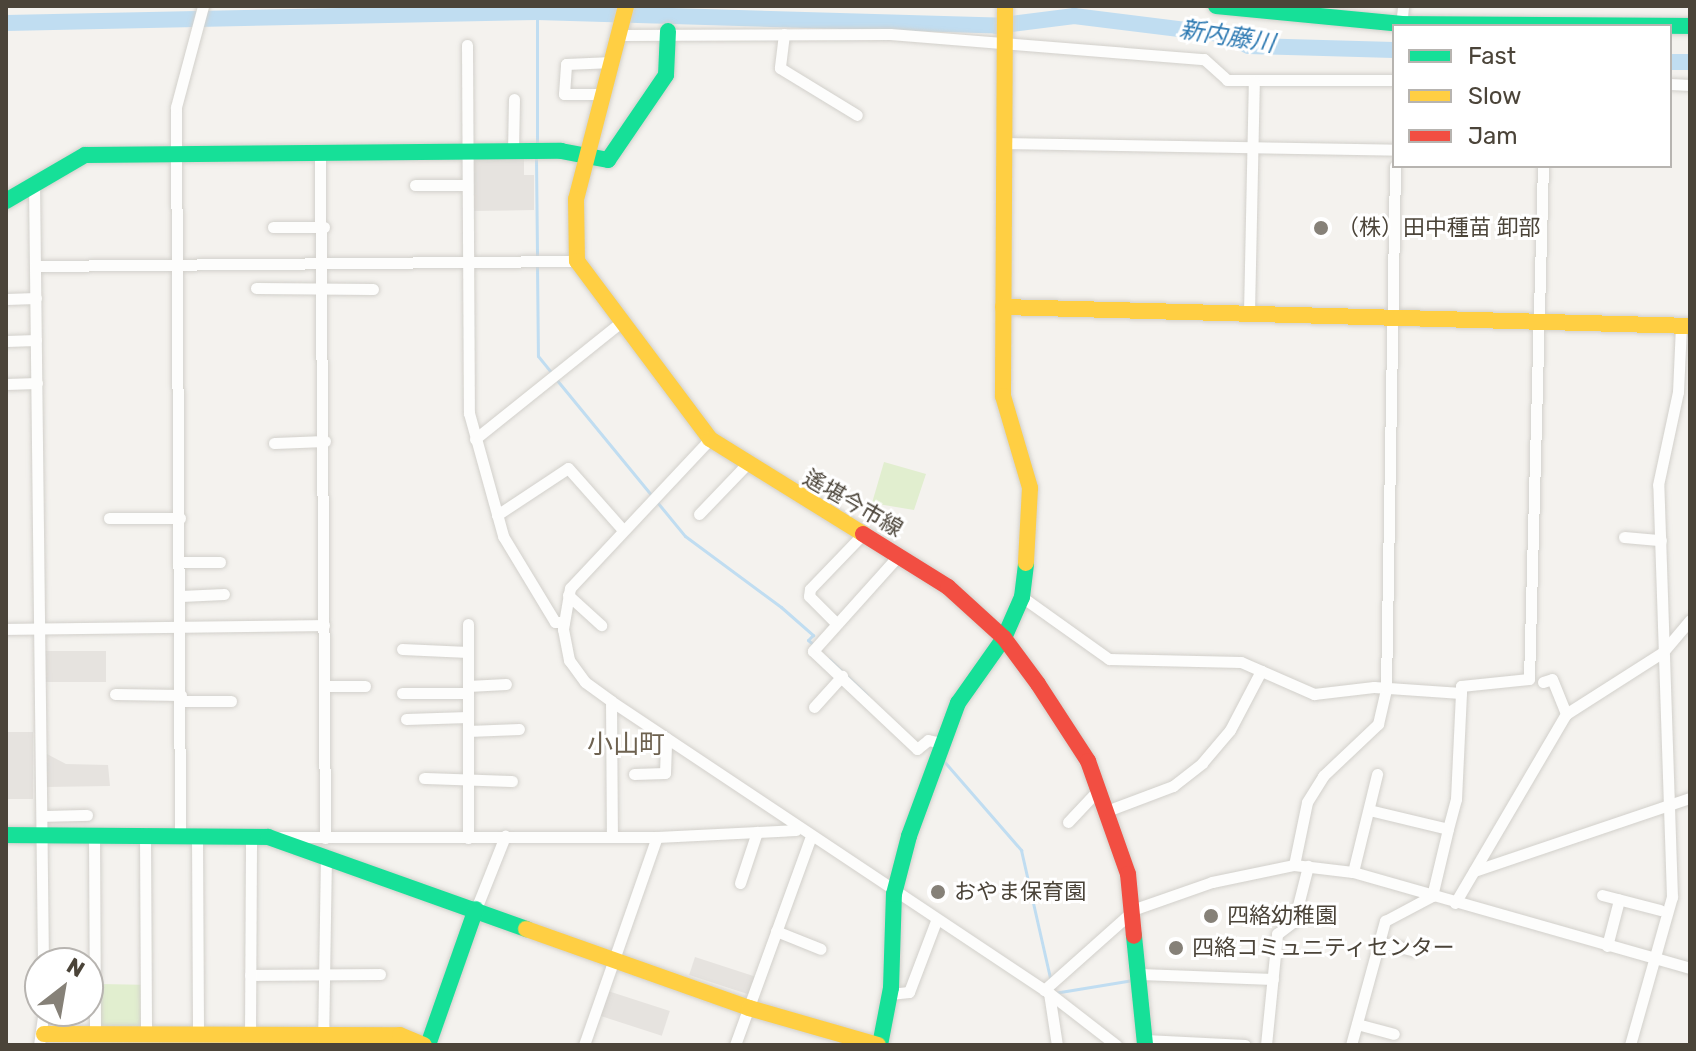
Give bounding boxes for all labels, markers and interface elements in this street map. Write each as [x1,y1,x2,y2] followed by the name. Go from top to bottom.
[1177,15,1277,59] water label: 新内藤川
[1392,24,1672,168] legend
[1468,42,1516,70] text: Fast
[1468,82,1521,110] text: Slow
[1468,122,1518,150] text: Jam
[1337,215,1540,241] place label: （株）田中種苗 卸部
[1312,219,1330,237] marker: （株）田中種苗 卸部
[799,464,907,542] street label: 遙堪今市線
[587,729,665,761] district label: 小山町
[954,879,1086,905] place label: おやま保育園
[929,883,947,901] marker: おやま保育園
[1227,903,1337,929] place label: 四絡幼稚園
[1202,907,1220,925] marker: 四絡幼稚園
[1192,935,1456,961] place label: 四絡コミュニティセンター
[1167,939,1185,957] marker: 四絡コミュニティセンター
[24,947,104,1027] north arrow
[62,952,89,983] text: N

